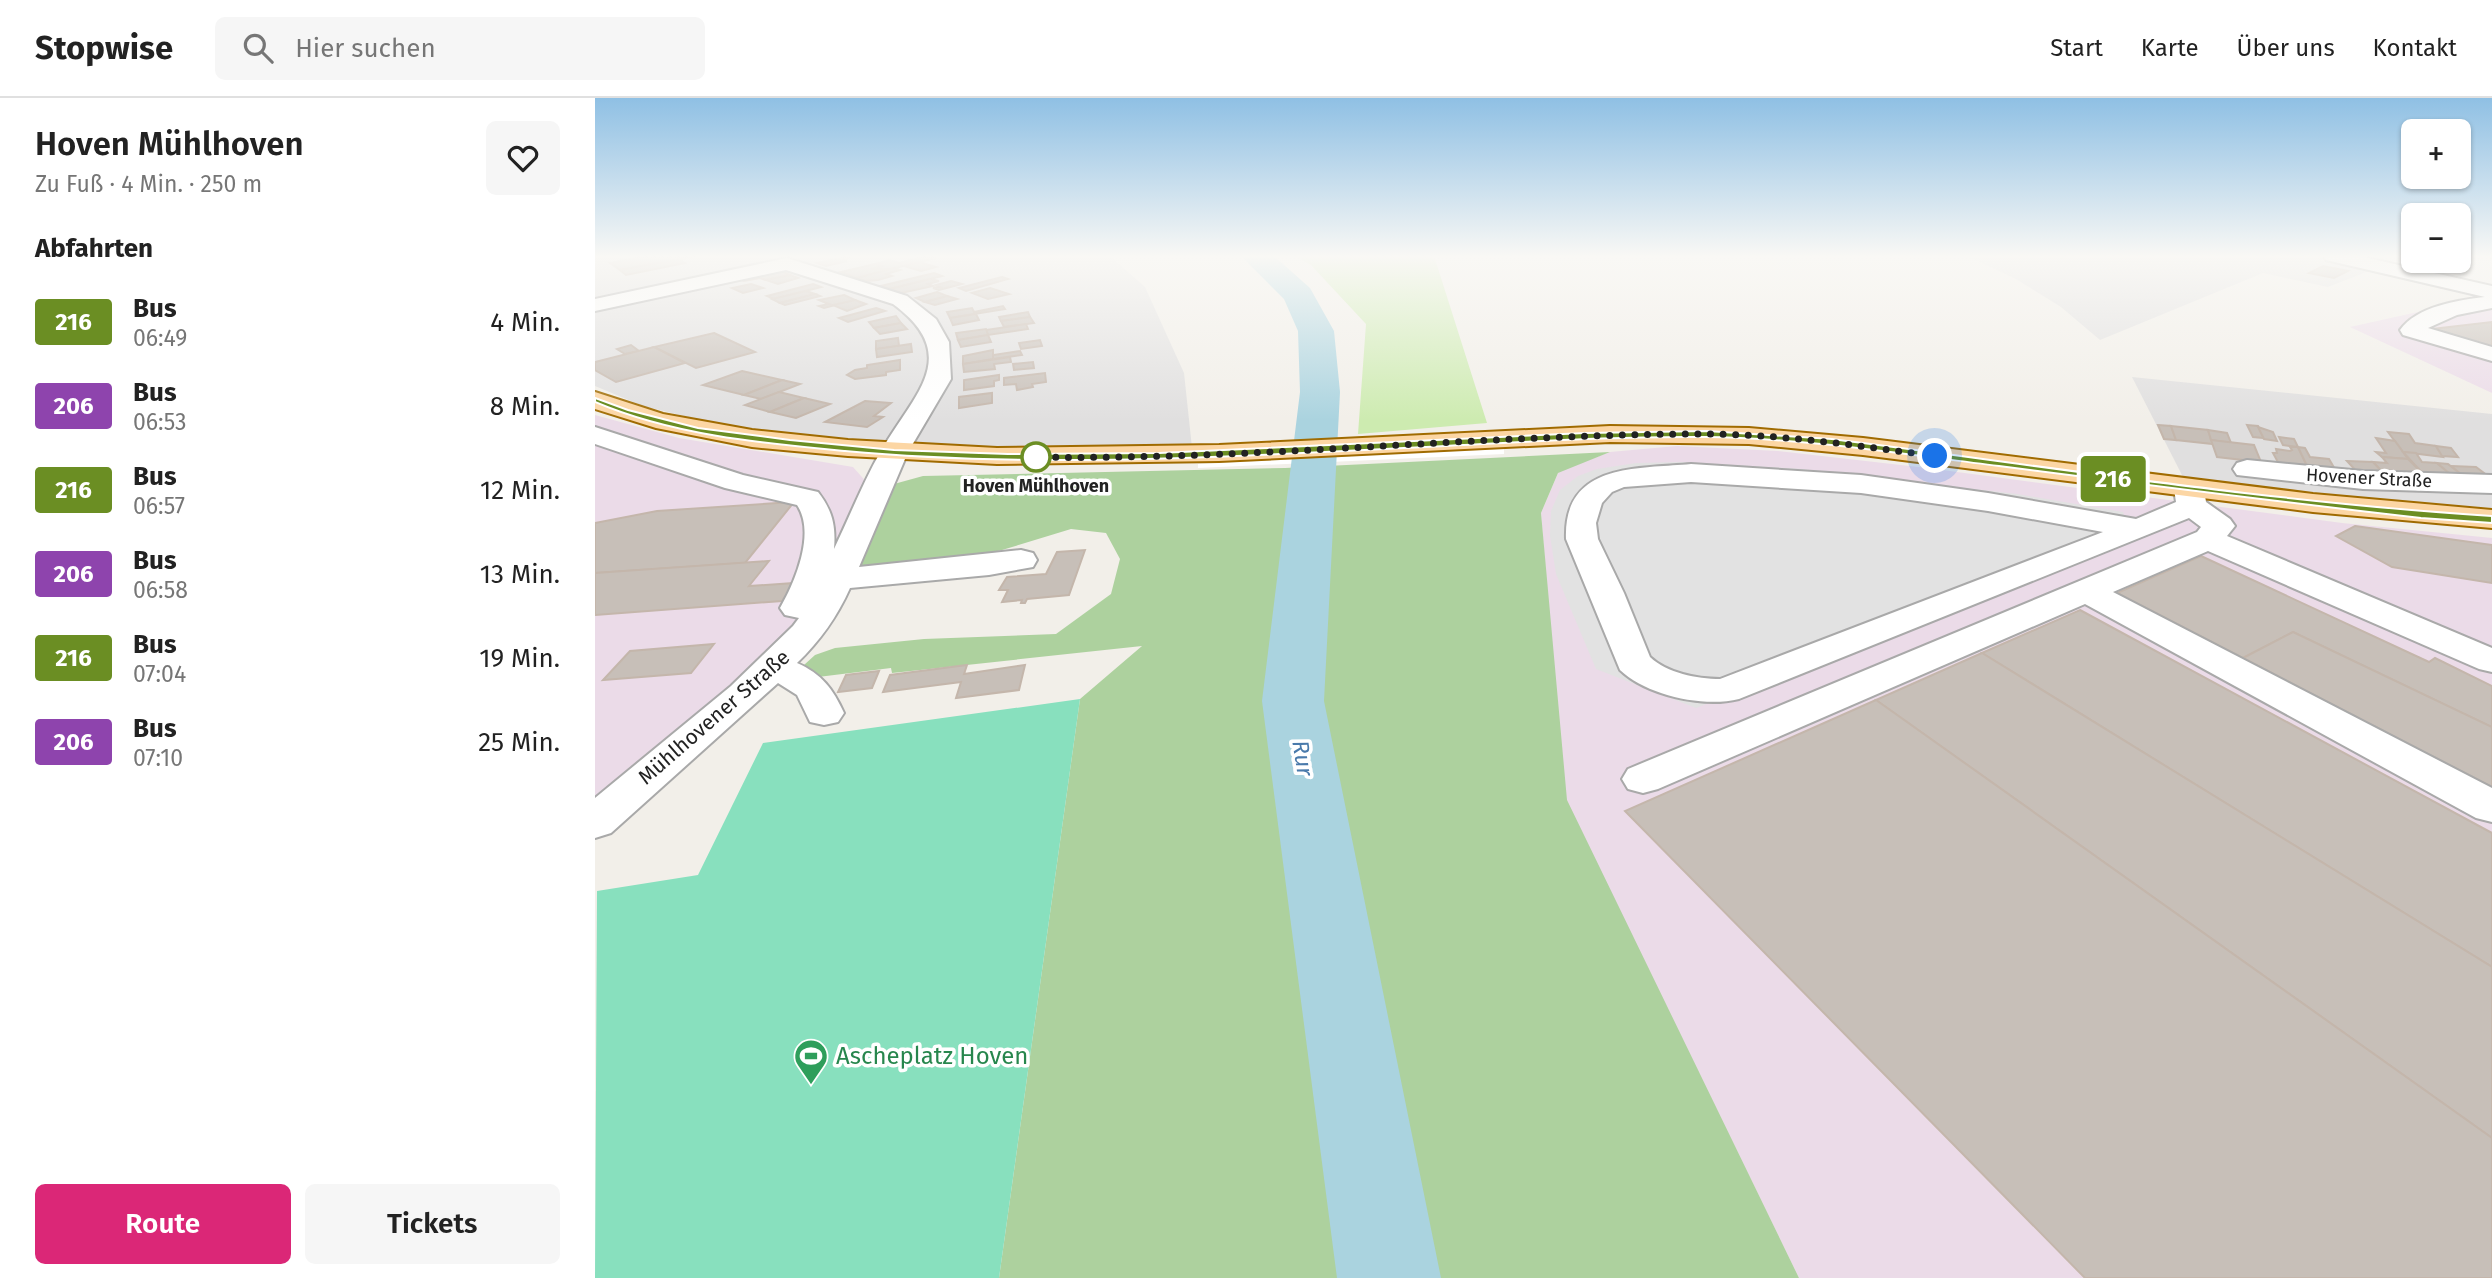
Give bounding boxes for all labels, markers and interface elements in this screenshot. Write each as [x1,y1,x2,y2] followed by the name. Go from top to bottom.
[215,17,705,80] search box
[35,28,173,68] text: Stopwise
[239,29,277,67] icon: search
[295,33,436,64] text: Hier suchen
[2050,34,2103,62] text: Start
[2141,34,2199,62] text: Karte
[2237,34,2335,62] text: Über uns
[2373,34,2457,62] text: Kontakt
[2401,119,2471,273] map controls
[2401,119,2471,189] button: +
[486,121,560,195] button: heart
[35,124,304,164] text: Hoven Mühlhoven
[35,170,262,198] text: Zu Fuß · 4 Min. · 250 m
[2401,203,2471,273] button: −
[35,233,153,264] text: Abfahrten
[133,293,176,324] text: Bus
[490,307,560,338] text: 4 Min.
[55,308,92,336] text: 216
[133,324,187,352] text: 06:49
[133,377,176,408] text: Bus
[490,391,560,422] text: 8 Min.
[54,392,93,420] text: 206
[133,408,187,436] text: 06:53
[1917,438,1952,473] your location
[1021,442,1051,472] marker: Hoven Mühlhoven
[2073,456,2153,502] line badge: 216
[133,461,176,492] text: Bus
[2305,464,2433,492] street label: Hovener Straße
[2095,465,2131,493] text: 216
[480,475,560,506] text: 12 Min.
[963,475,1109,497] place label: Hoven Mühlhoven
[55,476,92,504] text: 216
[133,492,185,520] text: 06:57
[133,545,176,576] text: Bus
[480,559,560,590] text: 13 Min.
[54,560,93,588] text: 206
[133,576,188,604] text: 06:58
[133,629,176,660] text: Bus
[479,643,560,674] text: 19 Min.
[55,644,92,672] text: 216
[633,644,795,790] street label: Mühlhovener Straße
[133,660,186,688] text: 07:04
[133,713,176,744] text: Bus
[478,727,560,758] text: 25 Min.
[54,728,93,756] text: 206
[1286,738,1320,779] water label: Rur
[133,744,183,772] text: 07:10
[792,1037,830,1086] sports icon: Ascheplatz Hoven
[836,1042,1028,1070] place label: Ascheplatz Hoven
[35,1184,291,1264] button: Route
[305,1184,560,1264] button: Tickets

